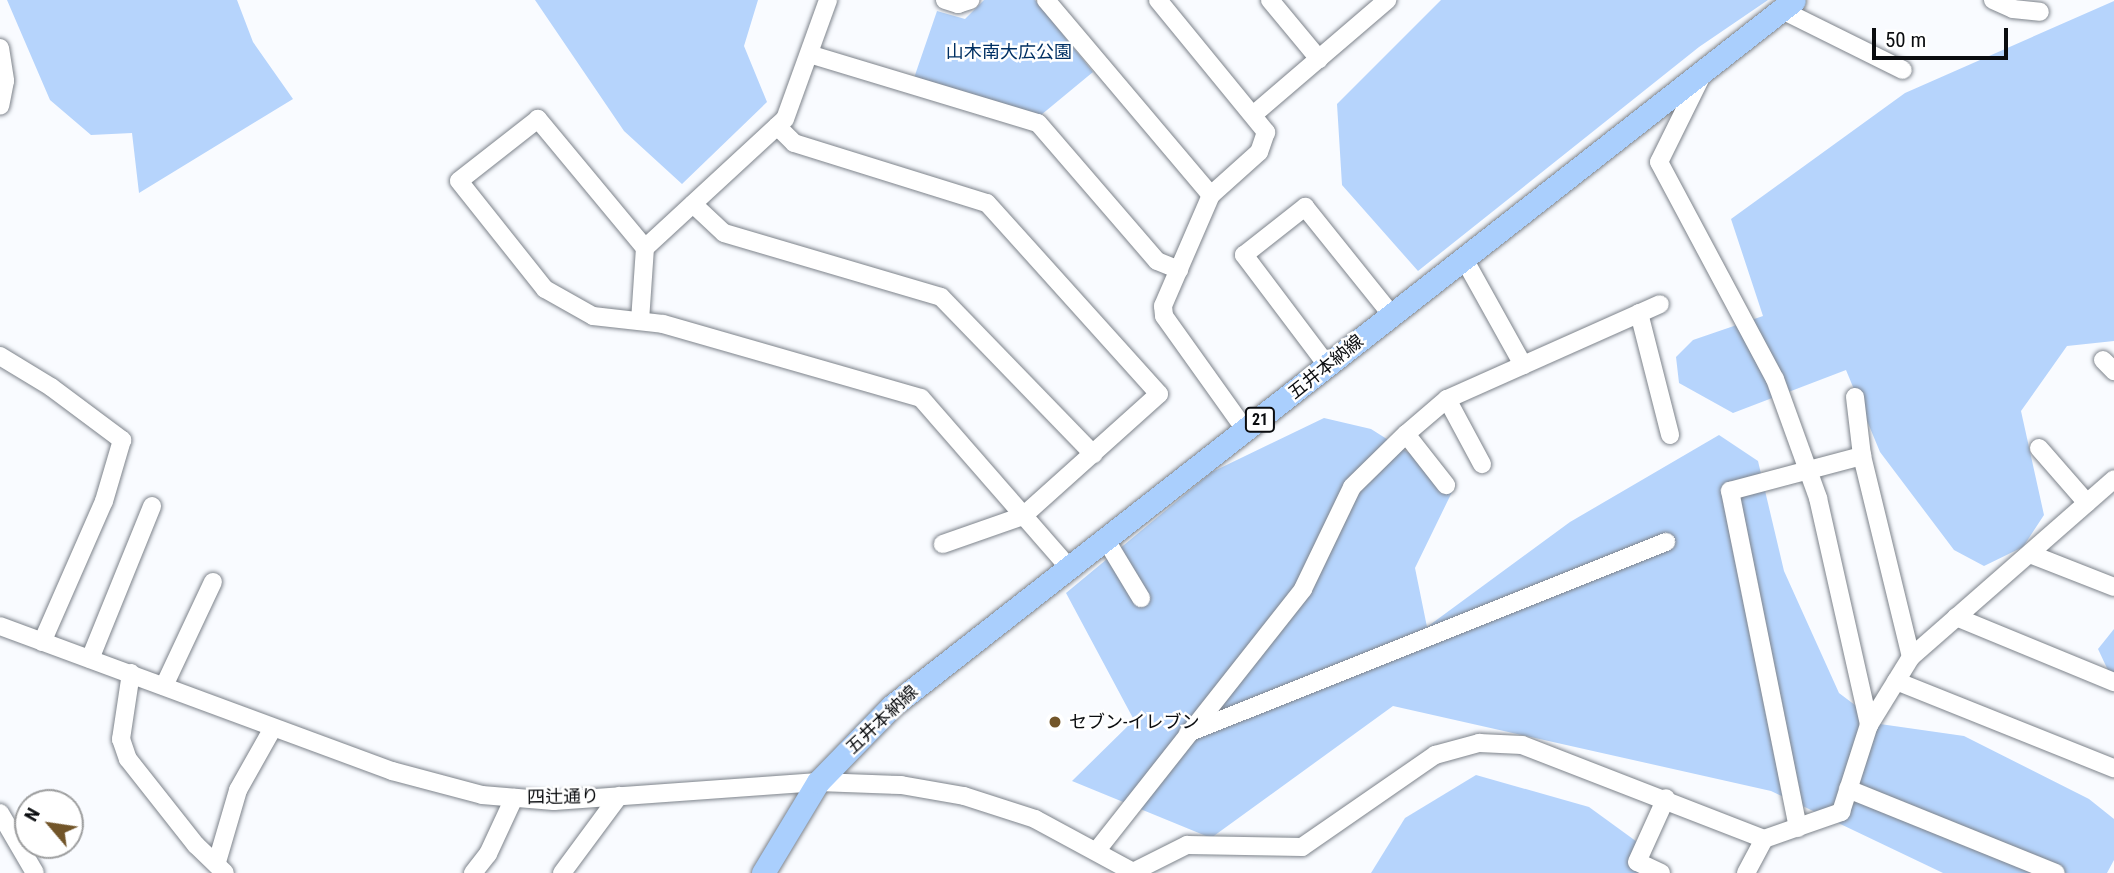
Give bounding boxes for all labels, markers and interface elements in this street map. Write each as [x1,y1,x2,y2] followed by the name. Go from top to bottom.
[1876,14,2012,58] scale bar
[1885,28,1926,52] text: 50 m
[946,41,1072,63] park label: 山木南大広公園
[1284,330,1368,404] street label: 五井本納線
[1244,408,1276,432] road number: 21
[842,681,922,759] street label: 五井本納線
[1069,711,1199,733] place label: セブン-イレブン
[1047,714,1063,730] marker: セブン-イレブン
[527,786,599,808] street label: 四辻通り
[14,789,84,859] north arrow
[19,804,45,825] text: N

